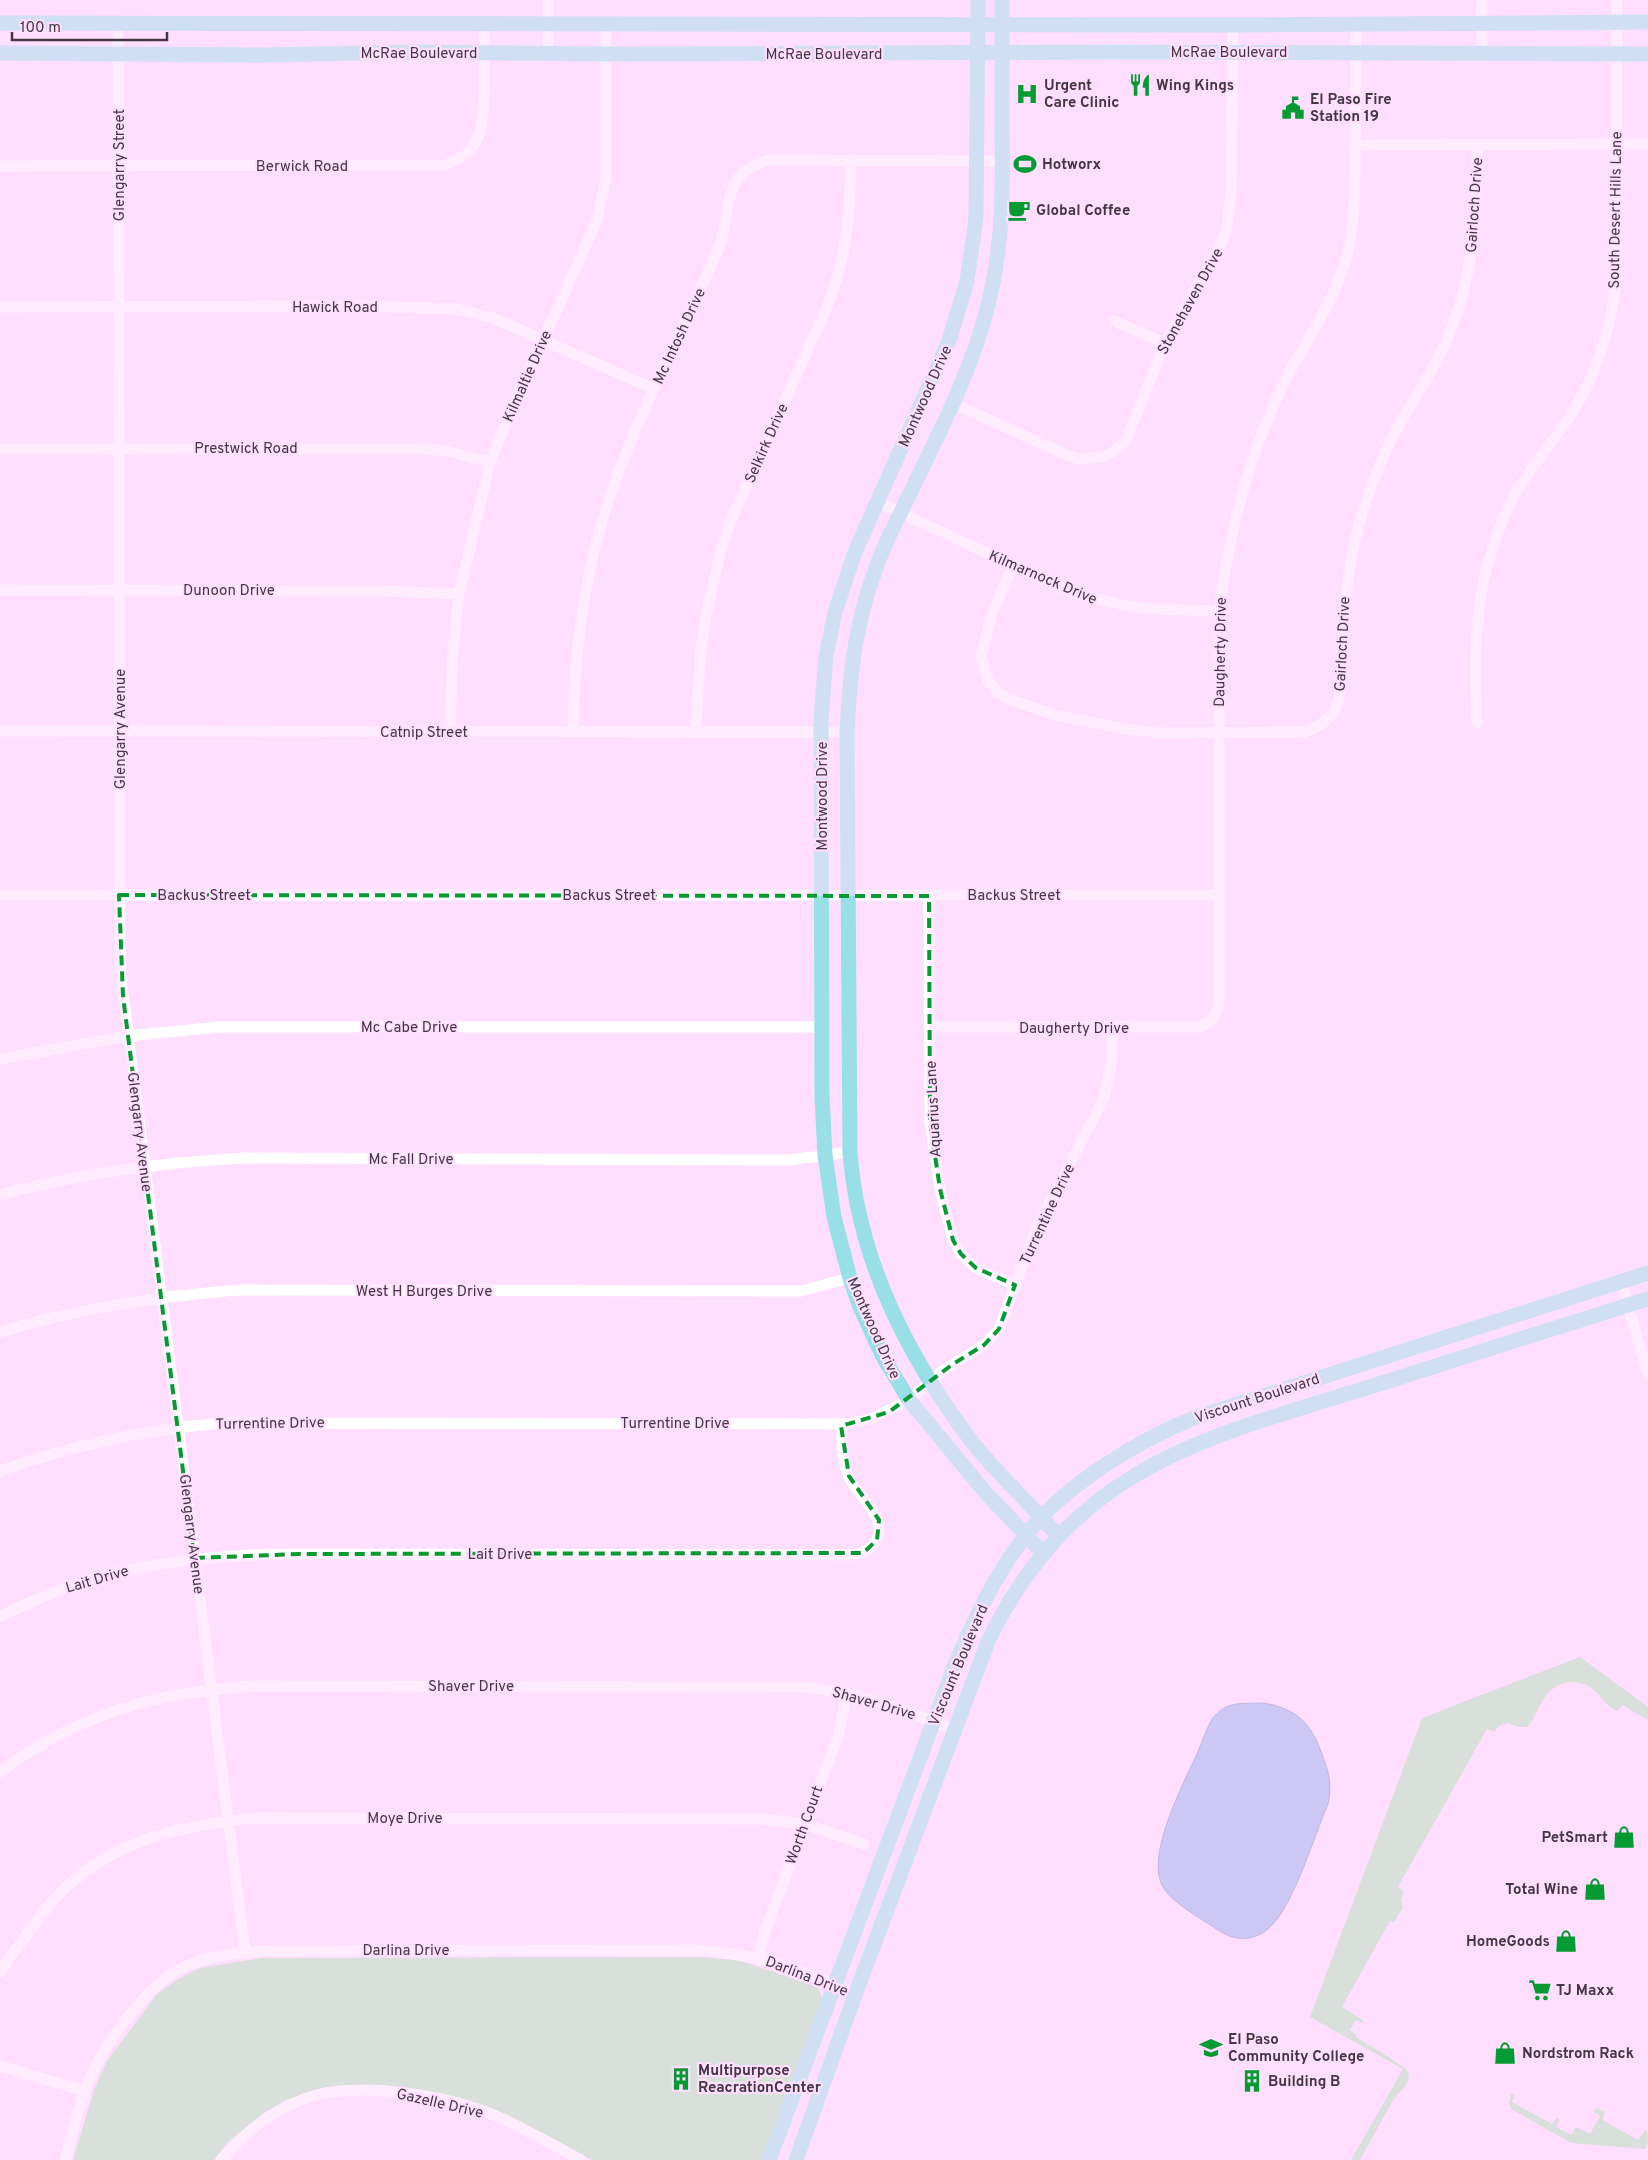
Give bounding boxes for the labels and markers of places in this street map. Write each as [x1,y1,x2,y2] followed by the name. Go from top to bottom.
[1127,72,1153,98] restaurant icon: Wing Kings
[1044,77,1119,113] place label: Urgent Care Clinic
[1156,77,1234,96] place label: Wing Kings
[1014,81,1040,107] hospital icon: Urgent Care Clinic
[1310,91,1392,127] place label: El Paso Fire Station 19
[1280,95,1306,121] public building icon: El Paso Fire Station 19
[1012,151,1038,177] sports icon: Hotworx
[1042,156,1101,175] place label: Hotworx
[1006,197,1032,223] cafe icon: Global Coffee
[1036,202,1130,221] place label: Global Coffee
[1611,1824,1637,1850] shop icon: PetSmart
[1541,1829,1608,1848] place label: PetSmart
[1582,1876,1608,1902] shop icon: Total Wine
[1505,1881,1578,1900] place label: Total Wine
[1553,1928,1579,1954] shop icon: HomeGoods
[1466,1933,1550,1952] place label: HomeGoods
[1527,1977,1553,2003] supermarket icon: TJ Maxx
[1556,1982,1614,2001] place label: TJ Maxx
[1228,2031,1364,2067] place label: El Paso Community College
[1198,2035,1224,2061] school or university icon: El Paso Community College
[1492,2040,1518,2066] shop icon: Nordstrom Rack
[1522,2045,1634,2064] place label: Nordstrom Rack
[698,2062,822,2098] place label: Multipurpose ReacrationCenter
[668,2066,694,2092] building icon: Multipurpose ReacrationCenter
[1239,2068,1265,2094] building icon: Building B
[1268,2073,1340,2092] place label: Building B

